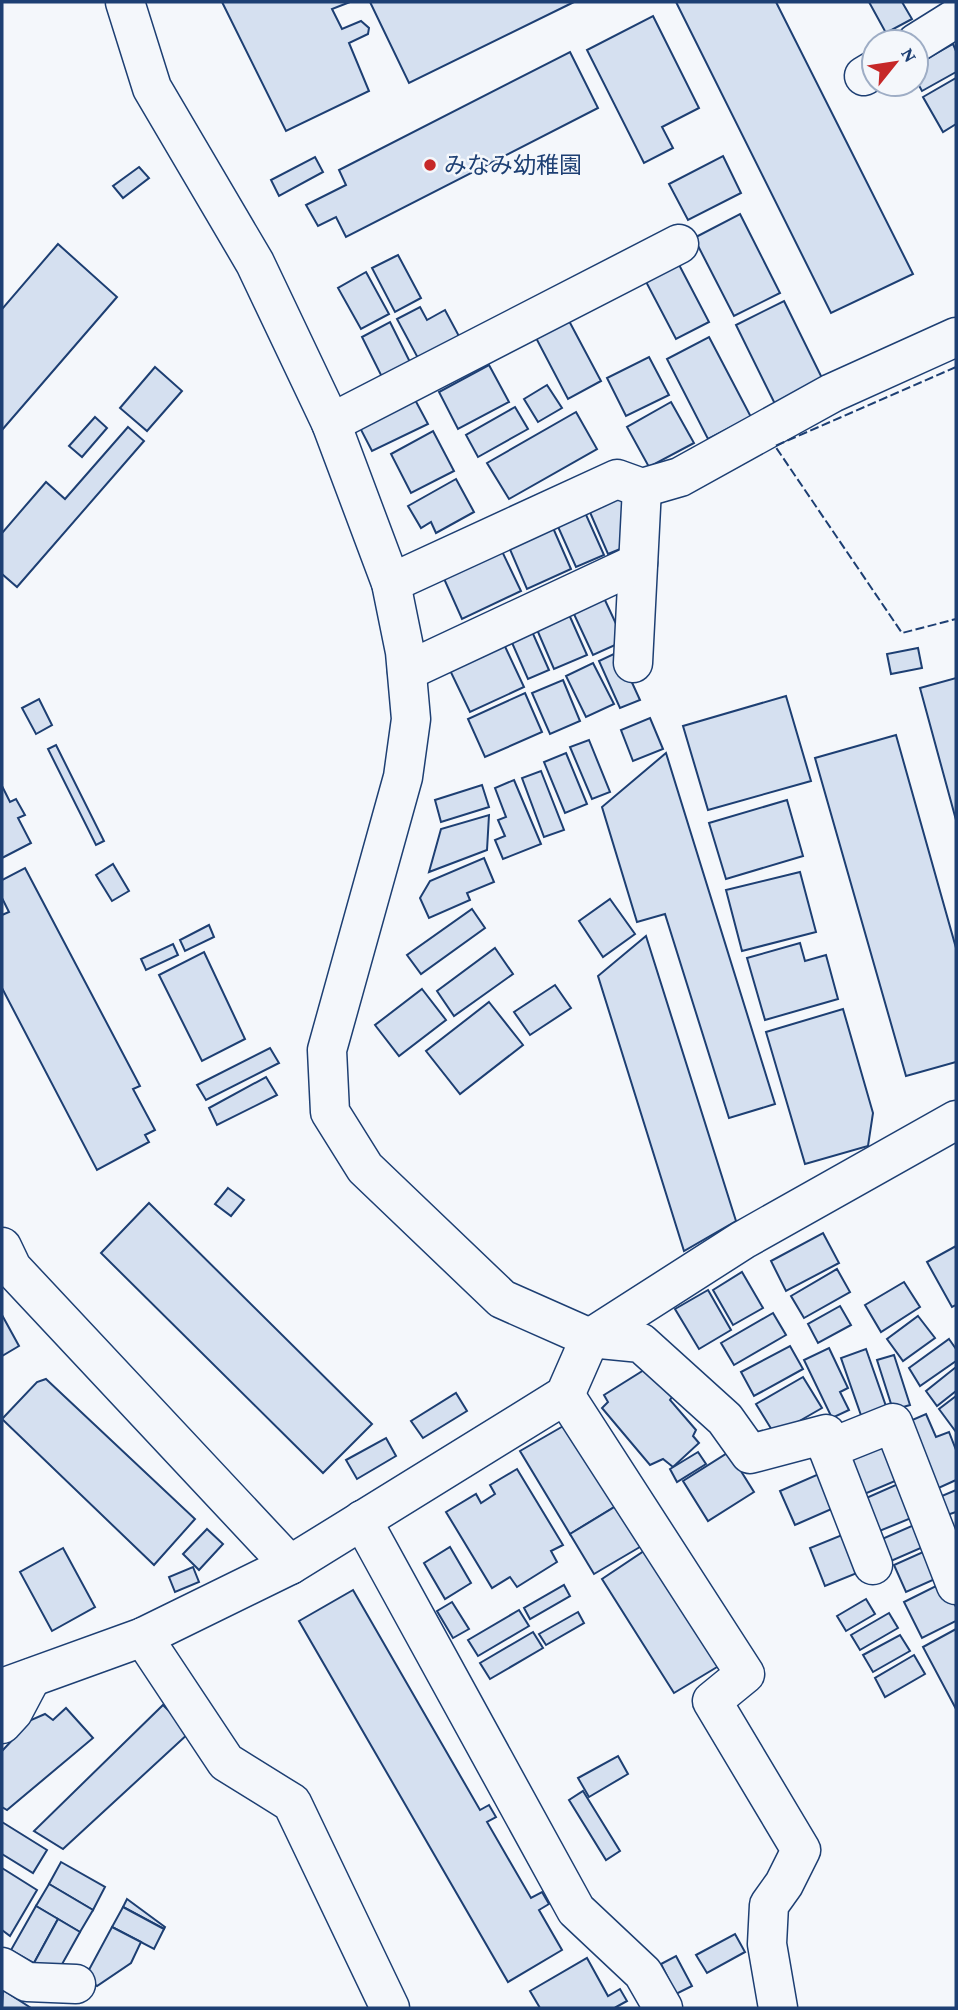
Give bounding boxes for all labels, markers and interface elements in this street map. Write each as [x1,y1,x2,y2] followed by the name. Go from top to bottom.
[860,28,930,98] north arrow
[897,44,922,66] text: N
[444,152,582,178] place label: みなみ幼稚園
[422,157,438,173] marker: みなみ幼稚園

